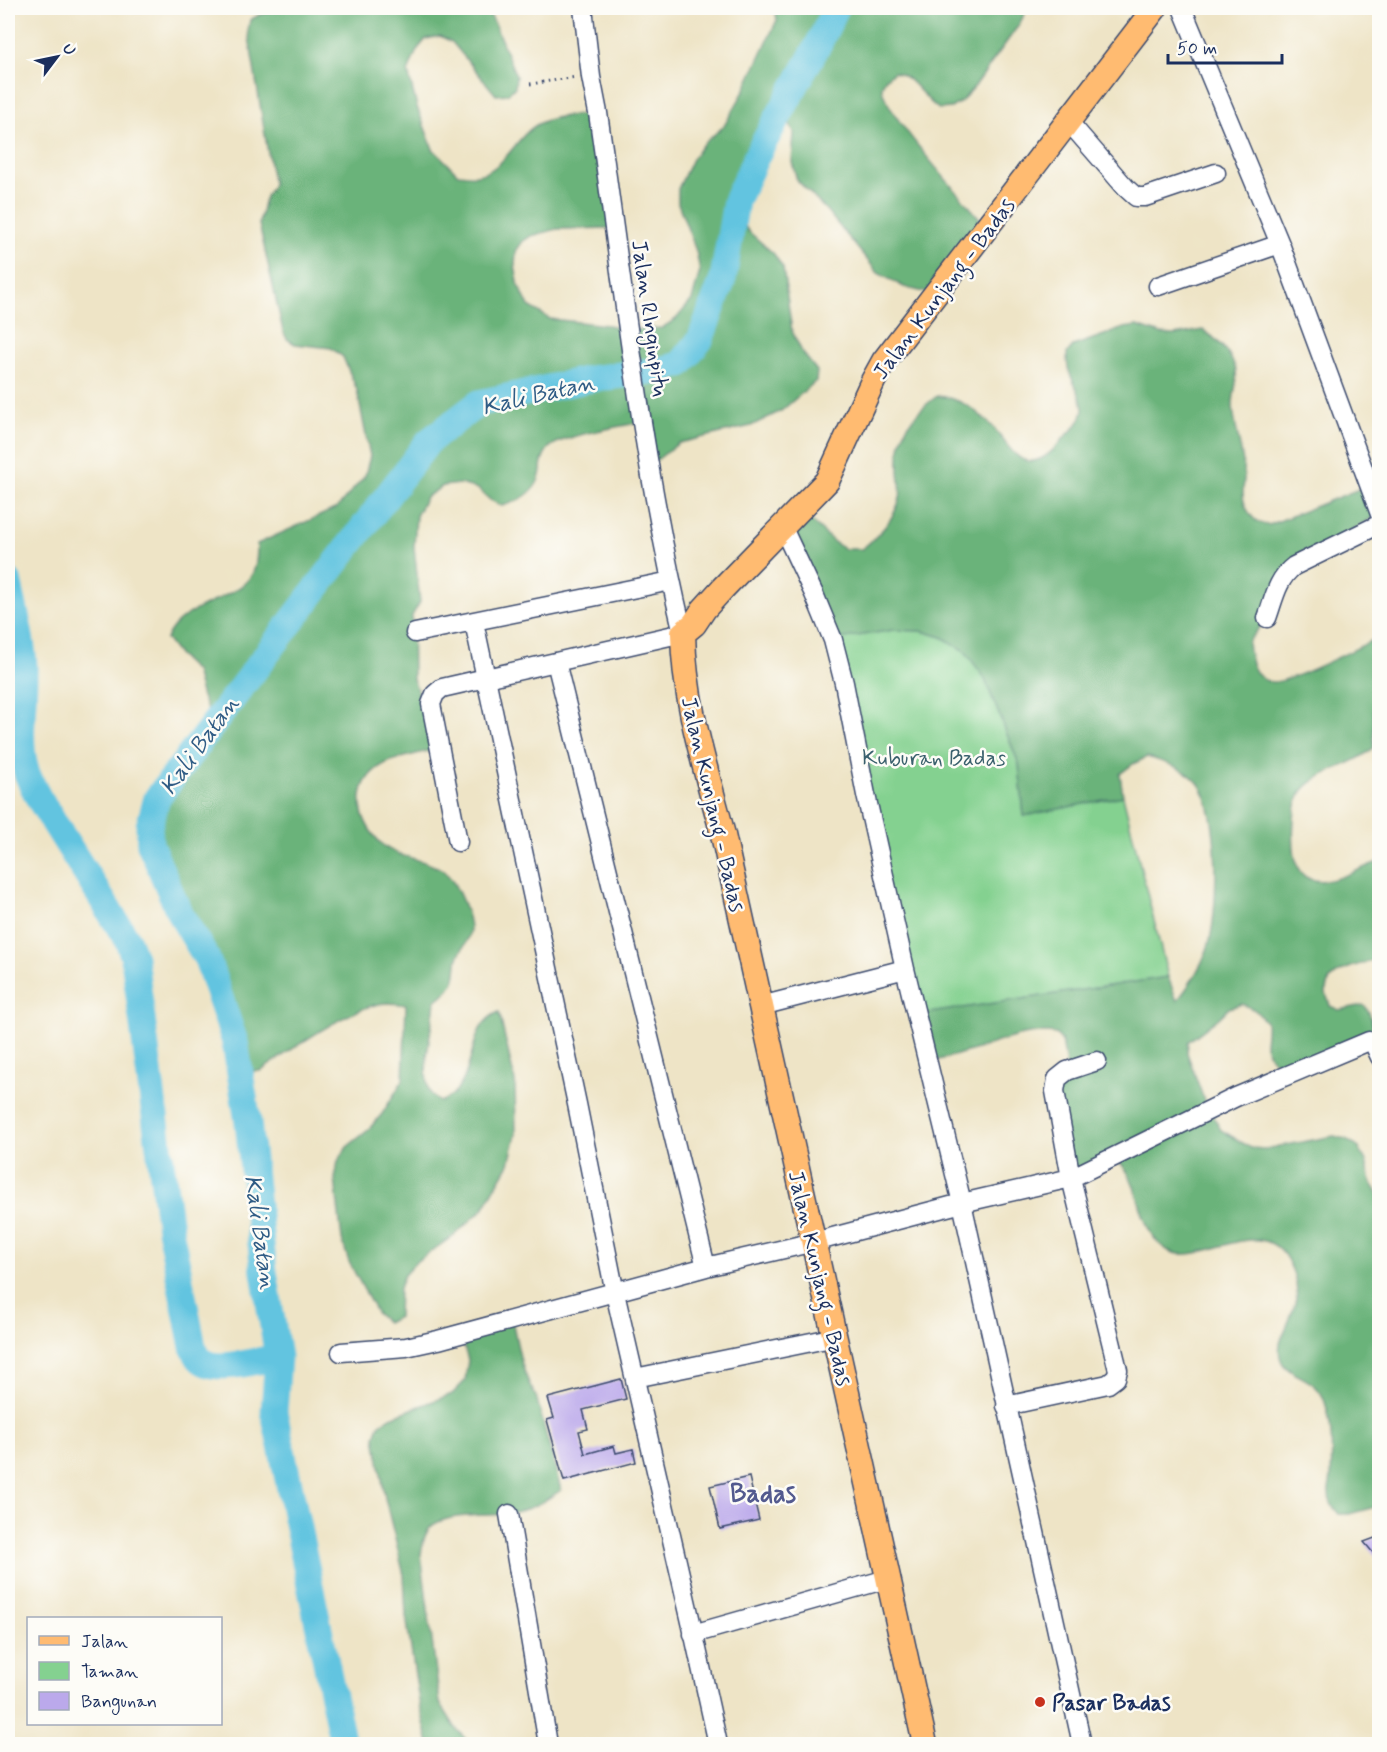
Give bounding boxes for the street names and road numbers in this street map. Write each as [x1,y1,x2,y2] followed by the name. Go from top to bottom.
[867,193,1025,387] street label: Jalan Kunjang - Badas
[621,238,674,399] street label: Jalan RInginpitu
[671,694,751,916] street label: Jalan Kunjang - Badas
[778,1168,858,1390] street label: Jalan Kunjang - Badas

